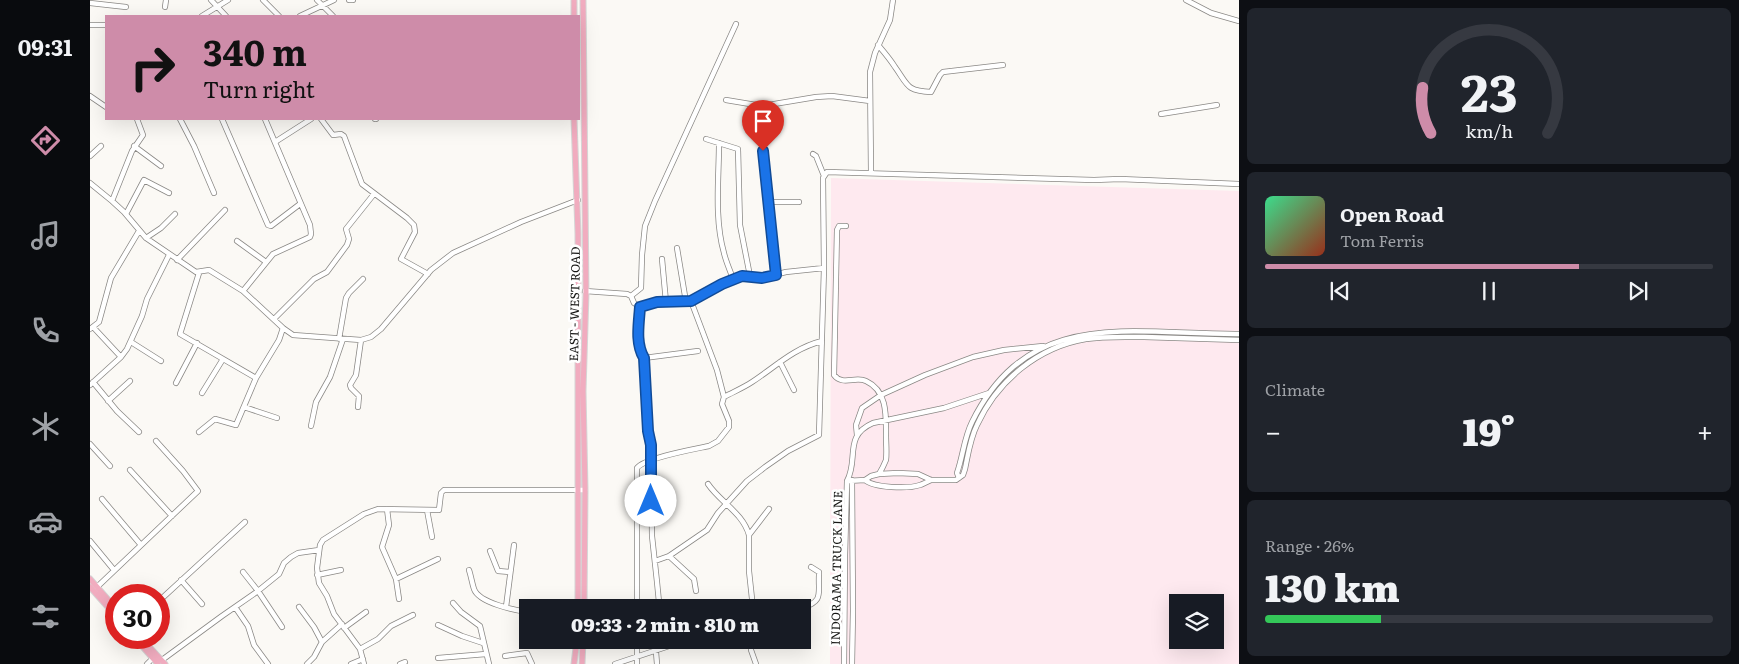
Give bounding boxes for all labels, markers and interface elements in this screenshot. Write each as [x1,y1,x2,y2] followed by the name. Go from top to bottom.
[203,25,307,77] text: 340 m
[18,30,72,63] text: 09:31
[120,35,185,100] icon: right
[1461,51,1517,128] text: 23
[203,72,315,105] text: Turn right
[742,100,784,151] pin
[749,107,777,135] icon: arrive
[1465,117,1513,144] text: km/h
[28,123,63,158] icon: directions
[1340,200,1444,228] text: Open Road
[28,218,63,253] icon: music
[1340,228,1424,252] text: Tom Ferris
[564,246,584,362] street label: EAST - WEST ROAD
[1326,277,1354,305] icon: previous
[1475,277,1503,305] icon: pause
[1624,277,1652,305] icon: next
[28,313,63,348] icon: phone
[1265,377,1325,401] text: Climate
[1463,401,1515,458] text: 19°
[28,409,63,444] icon: climate
[1265,409,1281,451] text: −
[1697,409,1713,451] text: +
[624,474,676,526] position arrow
[826,490,846,645] street label: INDORAMA TRUCK LANE
[28,504,63,539] icon: car
[1265,533,1354,557] text: Range · 26%
[1265,557,1400,614] text: 130 km
[105,584,170,649] speed limit sign: 30
[1169,594,1224,649] map controls
[1169,594,1224,649] button: layers
[28,599,63,634] icon: filters
[571,610,759,638] text: 09:33 · 2 min · 810 m

